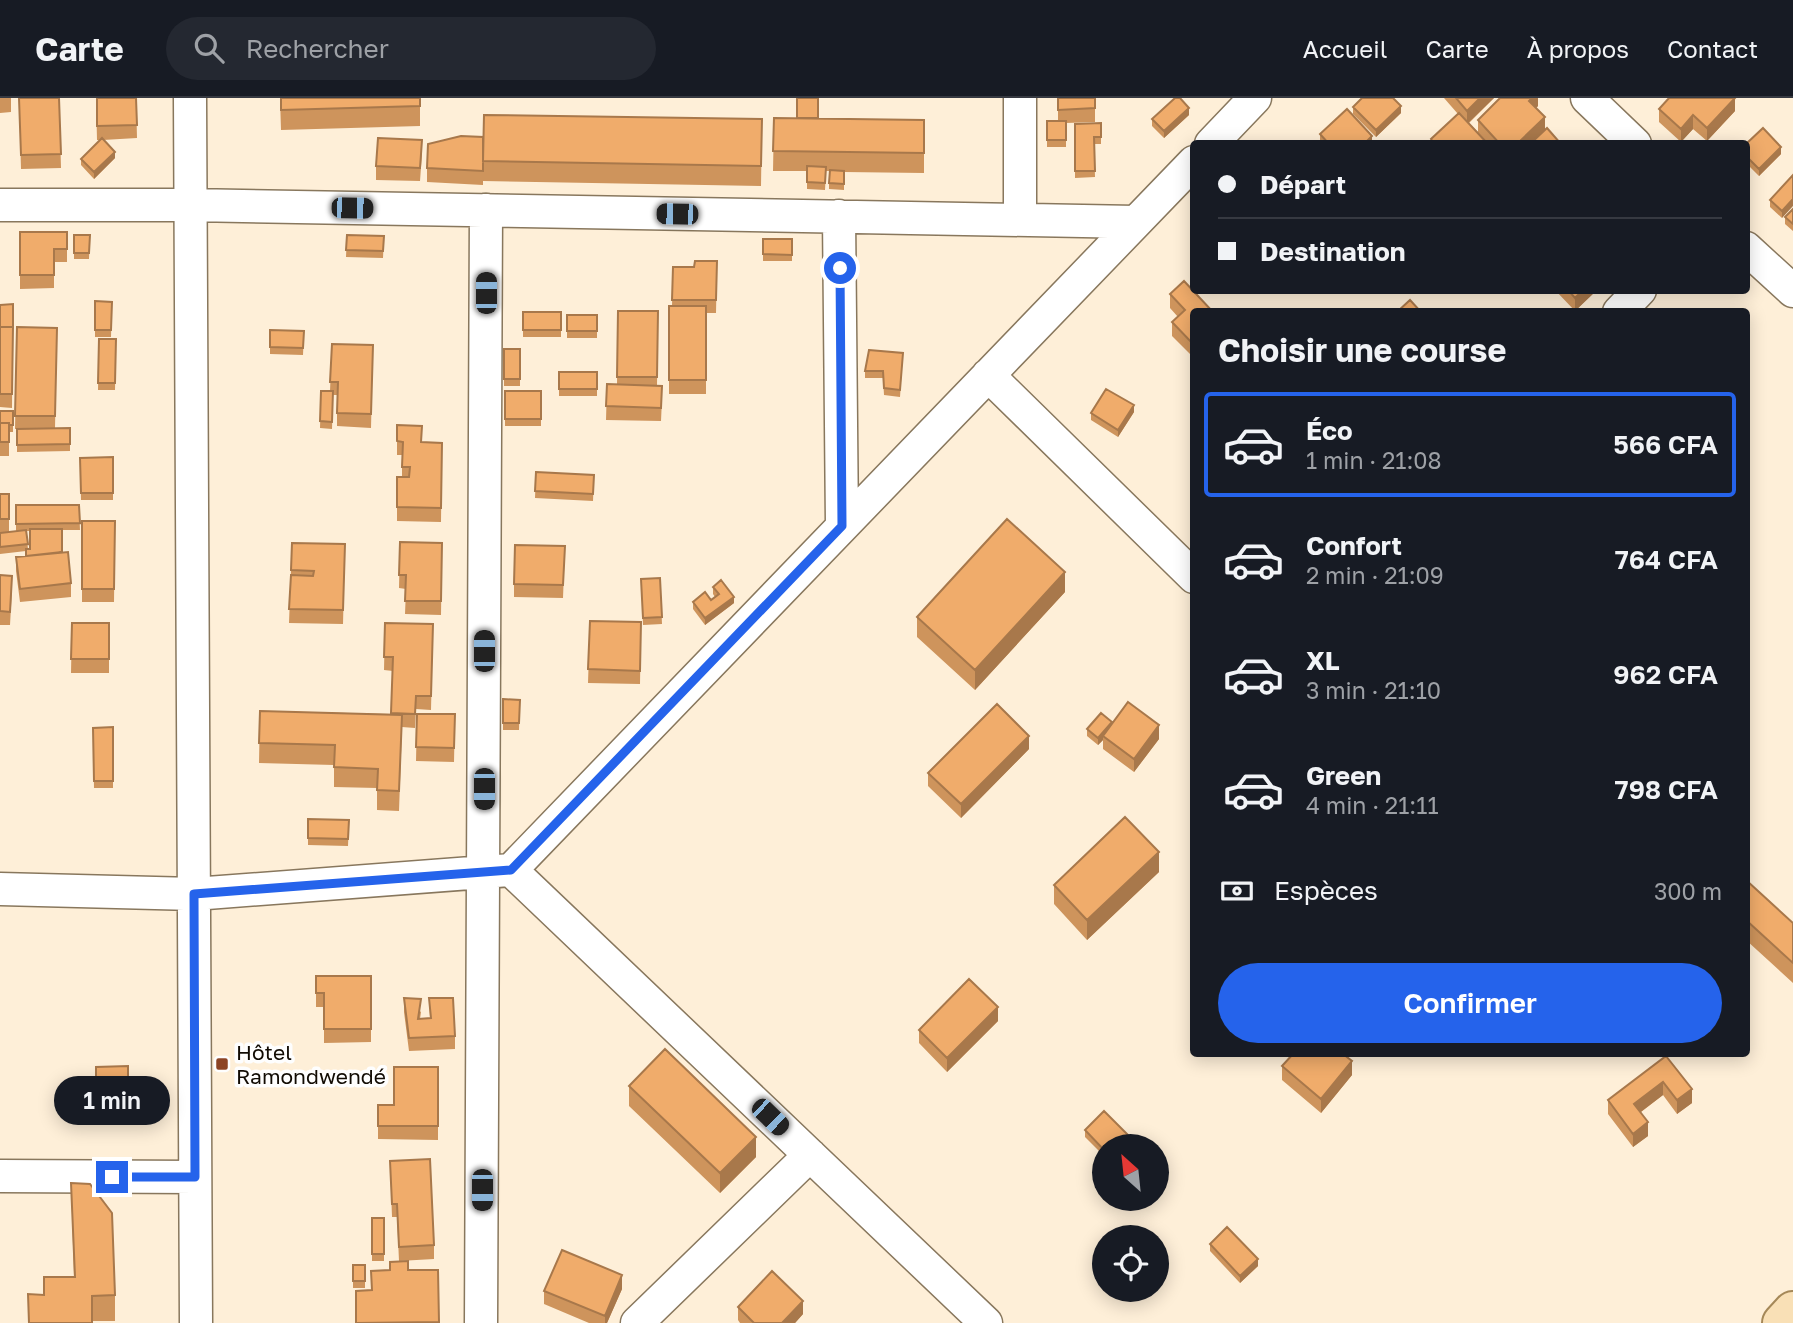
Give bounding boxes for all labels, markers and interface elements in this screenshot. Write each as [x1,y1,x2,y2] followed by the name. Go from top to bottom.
[166,17,656,80] search box
[35,29,124,68] text: Carte
[190,29,228,67] icon: search
[246,33,389,64] text: Rechercher
[1303,34,1387,63] text: Accueil
[1425,34,1489,63] text: Carte
[1527,34,1629,63] text: À propos
[1667,34,1758,63] text: Contact
[1260,169,1346,200] text: Départ
[331,197,374,219] car
[656,203,699,225] car
[1260,236,1406,267] text: Destination
[824,252,856,284] route start
[476,272,497,314] car
[1218,331,1506,369] text: Choisir une course
[1222,413,1285,476] icon: car
[1306,415,1353,446] text: Éco
[1613,429,1718,460] text: 566 CFA
[1306,446,1442,474] text: 1 min · 21:08
[1222,528,1285,591] icon: car
[1306,530,1402,561] text: Confort
[1615,544,1718,575] text: 764 CFA
[1306,561,1444,589] text: 2 min · 21:09
[474,630,495,672] car
[1222,643,1285,706] icon: car
[1306,645,1340,676] text: XL
[1613,659,1718,690] text: 962 CFA
[1306,676,1441,704] text: 3 min · 21:10
[1222,758,1285,821] icon: car
[1306,760,1381,791] text: Green
[474,768,495,810] car
[1615,774,1718,805] text: 798 CFA
[1306,791,1439,819] text: 4 min · 21:11
[1218,872,1256,910] icon: cash
[1274,875,1378,906] text: Espèces
[1654,877,1722,905] text: 300 m
[1218,963,1722,1043] button: Confirmer
[236,1039,386,1089] place label: Hôtel Ramondwendé
[214,1056,230,1072] marker: Hôtel Ramondwendé
[54,1076,170,1124] callout: 1 min
[83,1086,141,1114] text: 1 min
[748,1095,793,1139] car
[1092,1134,1169,1211] north arrow
[1092,1134,1169,1302] map controls
[96,1161,128,1193] route end
[472,1169,493,1211] car
[1092,1225,1169,1302] button: locate

